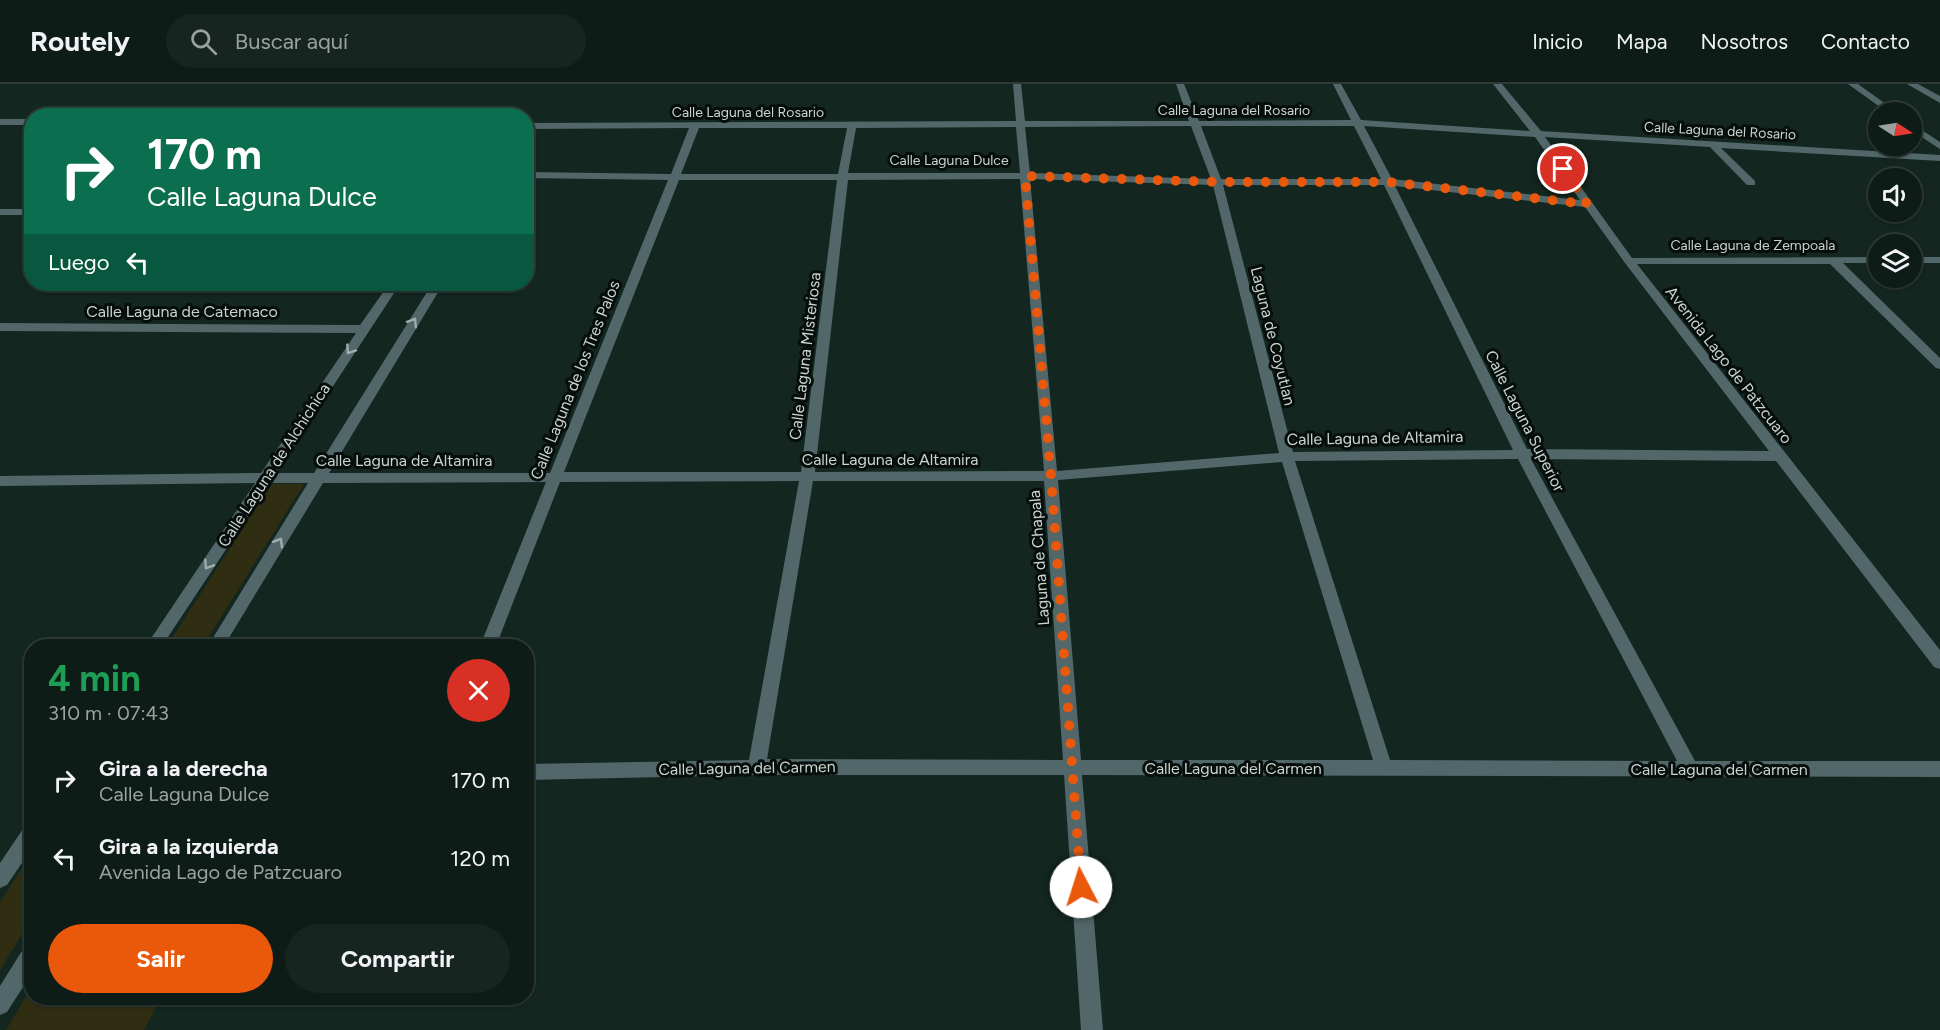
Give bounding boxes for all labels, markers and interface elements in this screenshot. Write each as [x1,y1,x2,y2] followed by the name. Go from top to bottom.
[166,14,586,68] search box
[30,24,130,58] text: Routely
[187,25,220,58] icon: search
[235,28,348,55] text: Buscar aquí
[1532,29,1583,54] text: Inicio
[1616,29,1668,54] text: Mapa
[1701,29,1788,54] text: Nosotros
[1821,29,1910,54] text: Contacto
[1158,102,1310,119] street label: Calle Laguna del Rosario
[1868,102,1922,156] north arrow
[1868,102,1922,288] map controls
[672,104,824,121] street label: Calle Laguna del Rosario
[1643,119,1797,143] street label: Calle Laguna del Rosario
[147,129,262,180] text: 170 m
[48,132,126,210] icon: right
[1537,143,1588,194] pin
[889,152,1009,169] street label: Calle Laguna Dulce
[1546,152,1579,185] icon: arrive
[1868,168,1922,222] button: sound
[147,180,377,213] text: Calle Laguna Dulce
[1868,234,1922,288] button: layers
[1671,237,1835,254] street label: Calle Laguna de Zempoala
[121,246,154,279] icon: left
[48,249,109,276] text: Luego
[1247,265,1299,408] street label: Laguna de Coyutlan
[785,271,825,441] street label: Calle Laguna Misteriosa
[526,278,624,482] street label: Calle Laguna de los Tres Palos
[1662,283,1796,447] street label: Avenida Lago de Patzcuaro
[86,302,278,321] street label: Calle Laguna de Catemaco
[406,318,418,328] one-way arrow
[346,343,357,354] one-way arrow
[1481,347,1569,495] street label: Calle Laguna Superior
[214,380,334,550] street label: Calle Laguna de Alchichica
[1286,427,1464,449] street label: Calle Laguna de Altamira
[802,450,978,469] street label: Calle Laguna de Altamira
[316,451,492,470] street label: Calle Laguna de Altamira
[1025,490,1053,626] street label: Laguna de Chapala
[271,538,283,548] one-way arrow
[204,558,215,569] one-way arrow
[48,657,141,700] text: 4 min
[447,659,510,722] button: close
[48,701,169,725] text: 310 m · 07:43
[99,755,268,782] text: Gira a la derecha
[658,757,836,779] street label: Calle Laguna del Carmen
[1144,759,1322,778] street label: Calle Laguna del Carmen
[1630,760,1808,779] street label: Calle Laguna del Carmen
[48,764,81,797] icon: right
[451,767,510,794] text: 170 m
[99,782,269,806] text: Calle Laguna Dulce
[99,833,279,860] text: Gira a la izquierda
[48,842,81,875] icon: left
[450,845,510,872] text: 120 m
[1049,855,1113,919] position arrow
[99,860,342,884] text: Avenida Lago de Patzcuaro
[48,924,273,993] button: Salir
[285,924,510,993] button: Compartir

